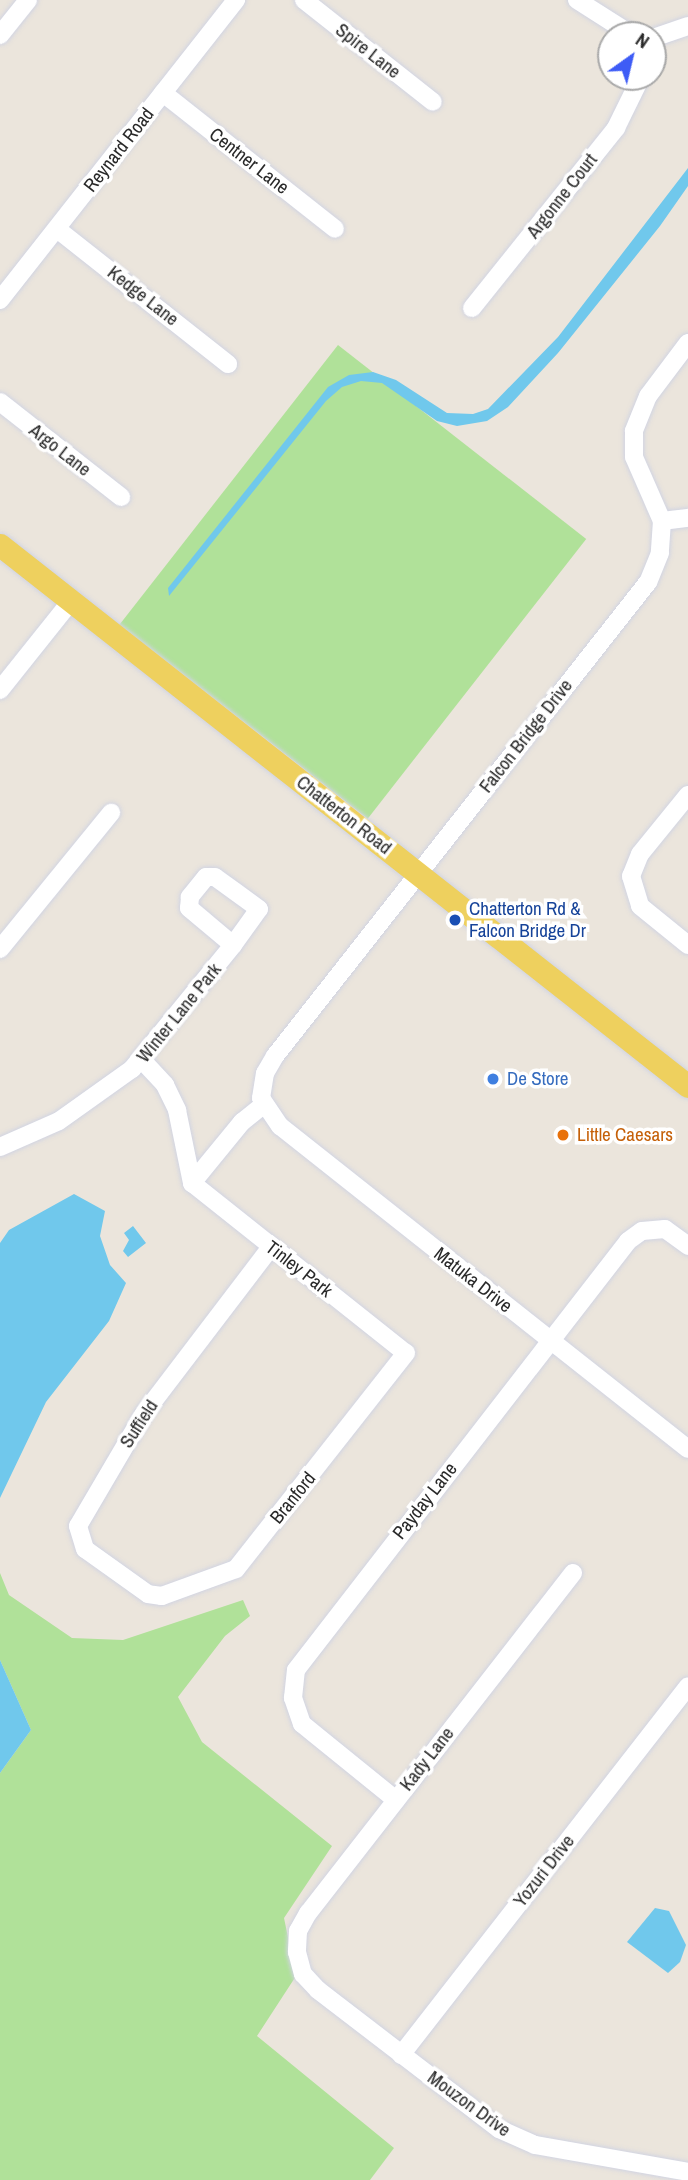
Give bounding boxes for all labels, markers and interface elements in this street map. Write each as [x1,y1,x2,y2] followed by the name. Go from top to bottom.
[331,19,405,83] street label: Spire Lane
[597,21,667,91] north arrow
[631,26,655,54] text: N
[79,103,159,197] street label: Reynard Road
[205,123,293,199] street label: Centner Lane
[522,149,602,243] street label: Argonne Court
[103,261,183,331] street label: Kedge Lane
[25,419,95,481] street label: Argo Lane
[475,675,577,797] street label: Falcon Bridge Drive
[292,771,396,859] street label: Chatterton Road
[469,898,586,942] place label: Chatterton Rd & Falcon Bridge Dr
[447,912,463,928] marker: Chatterton Rd & Falcon Bridge Dr
[132,959,226,1067] street label: Winter Lane Park
[507,1068,568,1090] place label: De Store
[485,1071,501,1087] marker: De Store
[577,1124,673,1146] place label: Little Caesars
[555,1127,571,1143] marker: Little Caesars
[261,1236,337,1302] street label: Tinley Park
[429,1242,517,1318] street label: Matuka Drive
[115,1396,163,1452] street label: Suffield
[388,1458,462,1544] street label: Payday Lane
[265,1468,321,1528] street label: Branford
[395,1723,459,1795] street label: Kady Lane
[509,1830,579,1912] street label: Yozuri Drive
[423,2066,515,2142] street label: Mouzon Drive

